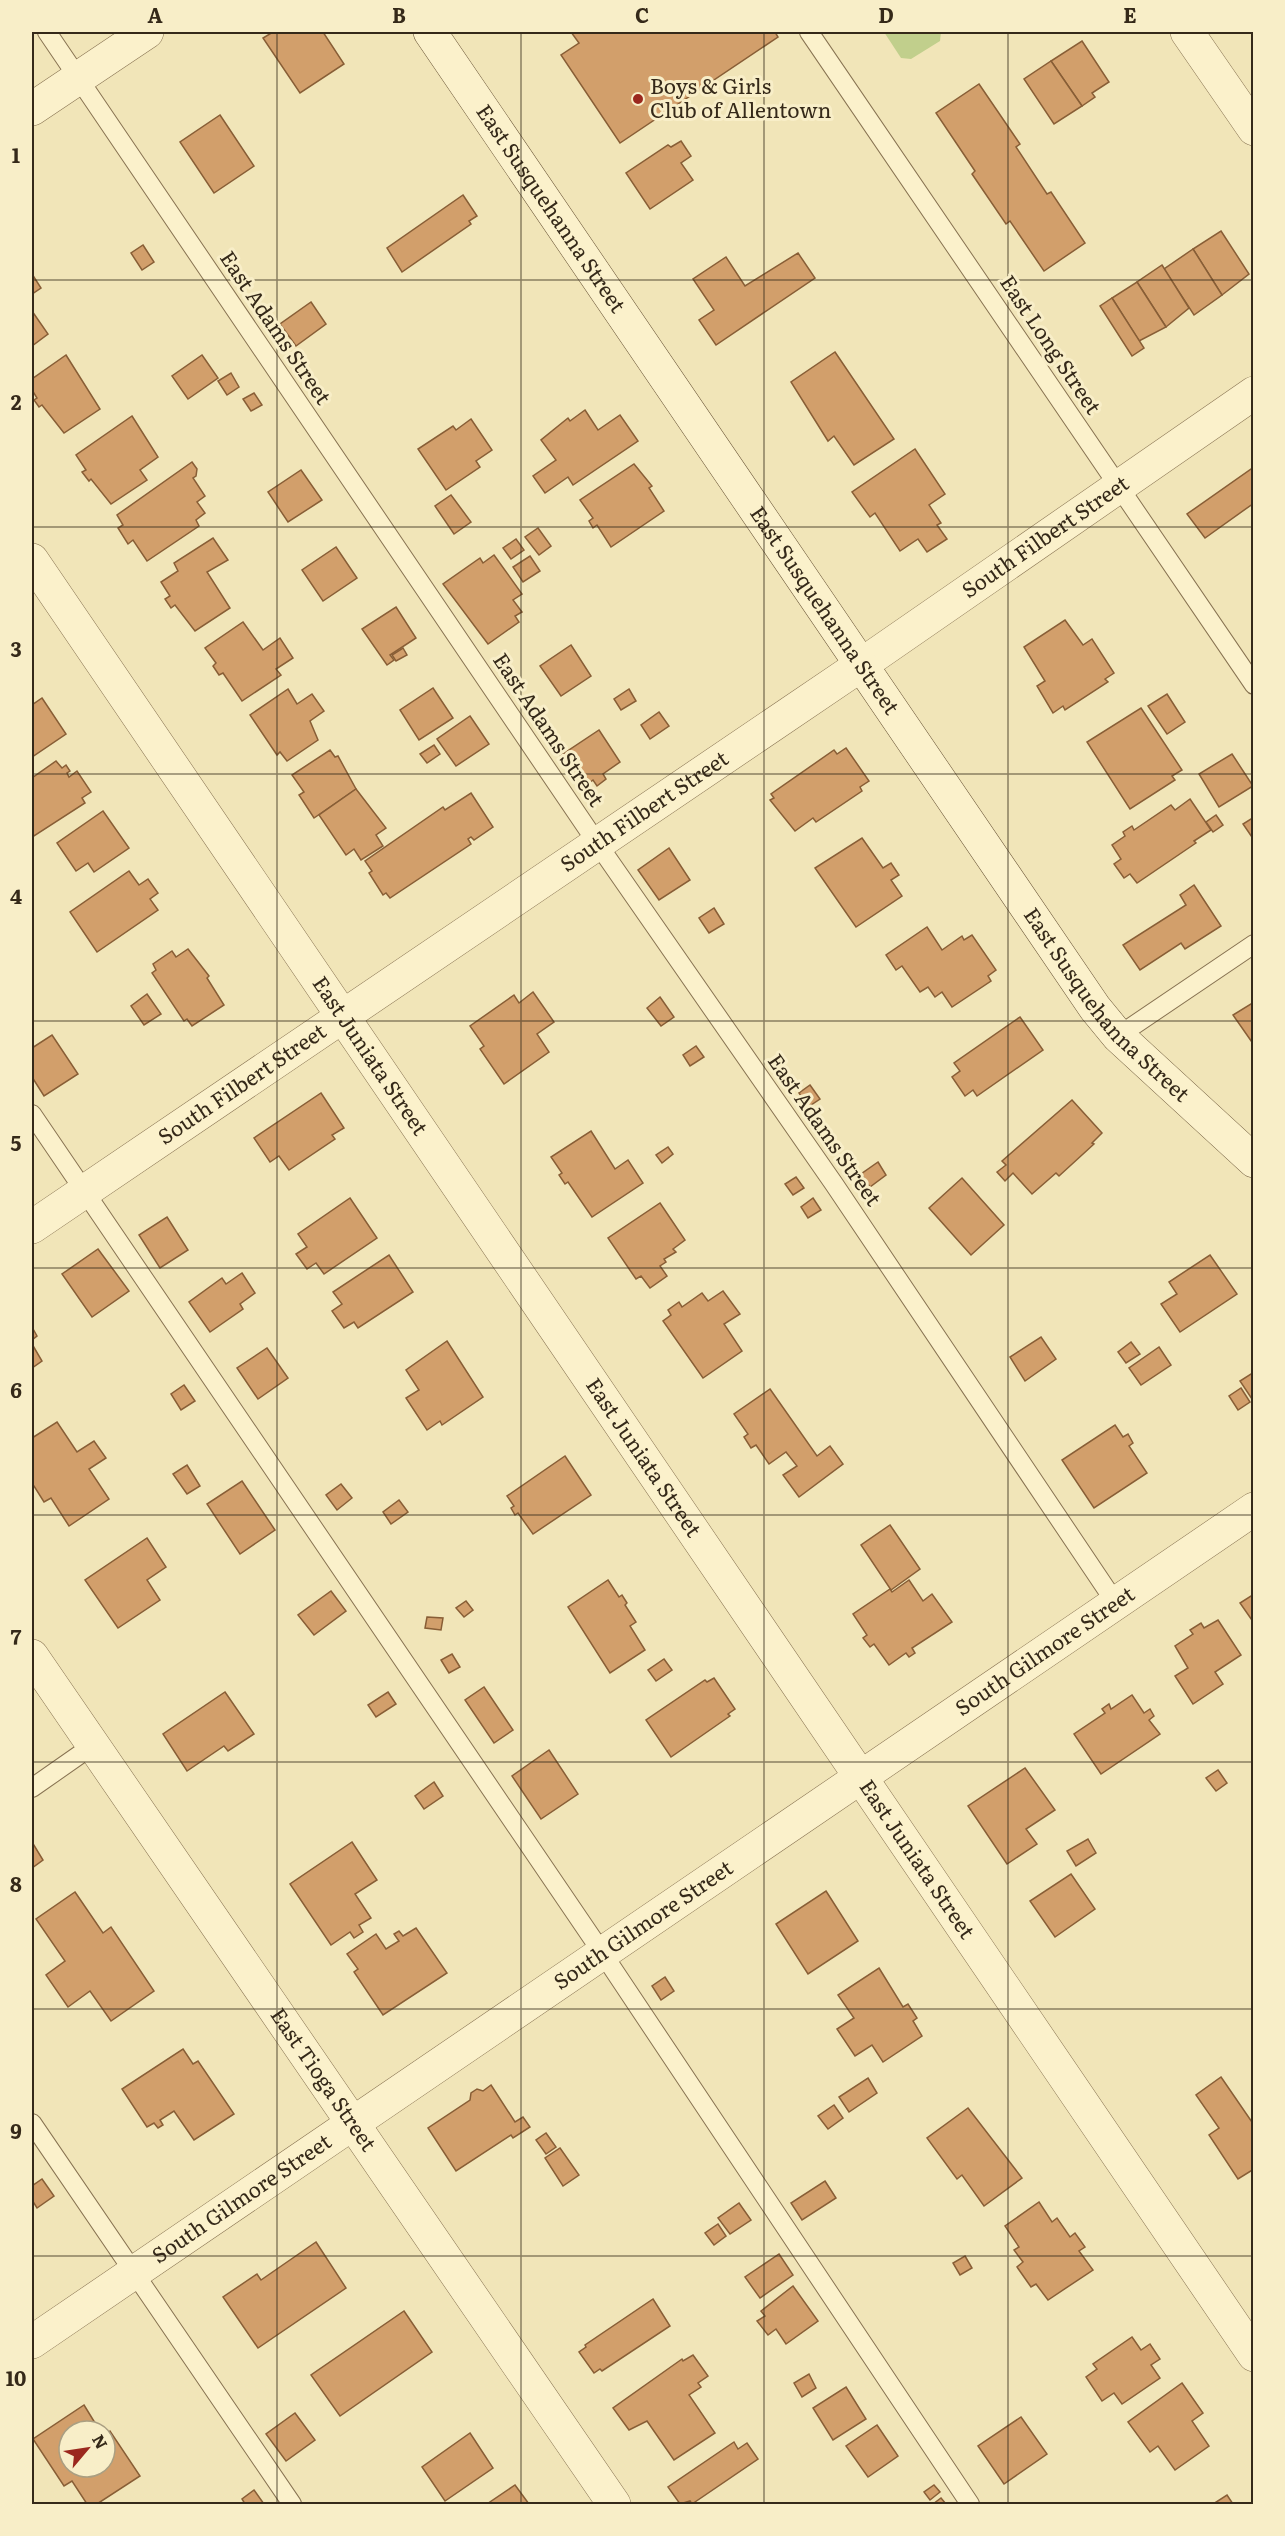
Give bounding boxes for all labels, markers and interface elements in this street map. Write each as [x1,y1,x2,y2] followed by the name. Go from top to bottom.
[147,0,163,29] text: A
[392,0,406,29] text: B
[635,0,649,29] text: C
[878,0,894,29] text: D
[1123,0,1137,29] text: E
[650,69,831,124] place label: Boys & Girls Club of Allentown
[631,92,645,106] marker: Boys & Girls Club of Allentown
[470,97,635,318] street label: East Susquehanna Street
[12,139,20,169] text: 1
[214,243,340,410] street label: East Adams Street
[994,268,1110,420] street label: East Long Street
[11,386,22,416] text: 2
[954,466,1134,604] street label: South Filbert Street
[744,499,909,720] street label: East Susquehanna Street
[10,633,22,663] text: 3
[487,645,613,812] street label: East Adams Street
[553,741,734,878] street label: South Filbert Street
[10,880,22,910] text: 4
[1018,900,1198,1108] street label: East Susquehanna Street
[306,969,437,1141] street label: East Juniata Street
[151,1014,332,1151] street label: South Filbert Street
[762,1046,891,1211] street label: East Adams Street
[11,1127,22,1157] text: 5
[580,1371,711,1543] street label: East Juniata Street
[10,1374,22,1404] text: 6
[948,1577,1140,1722] street label: South Gilmore Street
[11,1621,22,1651] text: 7
[853,1772,984,1944] street label: East Juniata Street
[546,1851,738,1995] street label: South Gilmore Street
[10,1868,22,1898] text: 8
[265,2000,386,2157] street label: East Tioga Street
[10,2115,22,2145] text: 9
[145,2124,337,2269] street label: South Gilmore Street
[6,2362,26,2392] text: 10
[57,2419,117,2479] north arrow
[87,2430,115,2453] text: N

